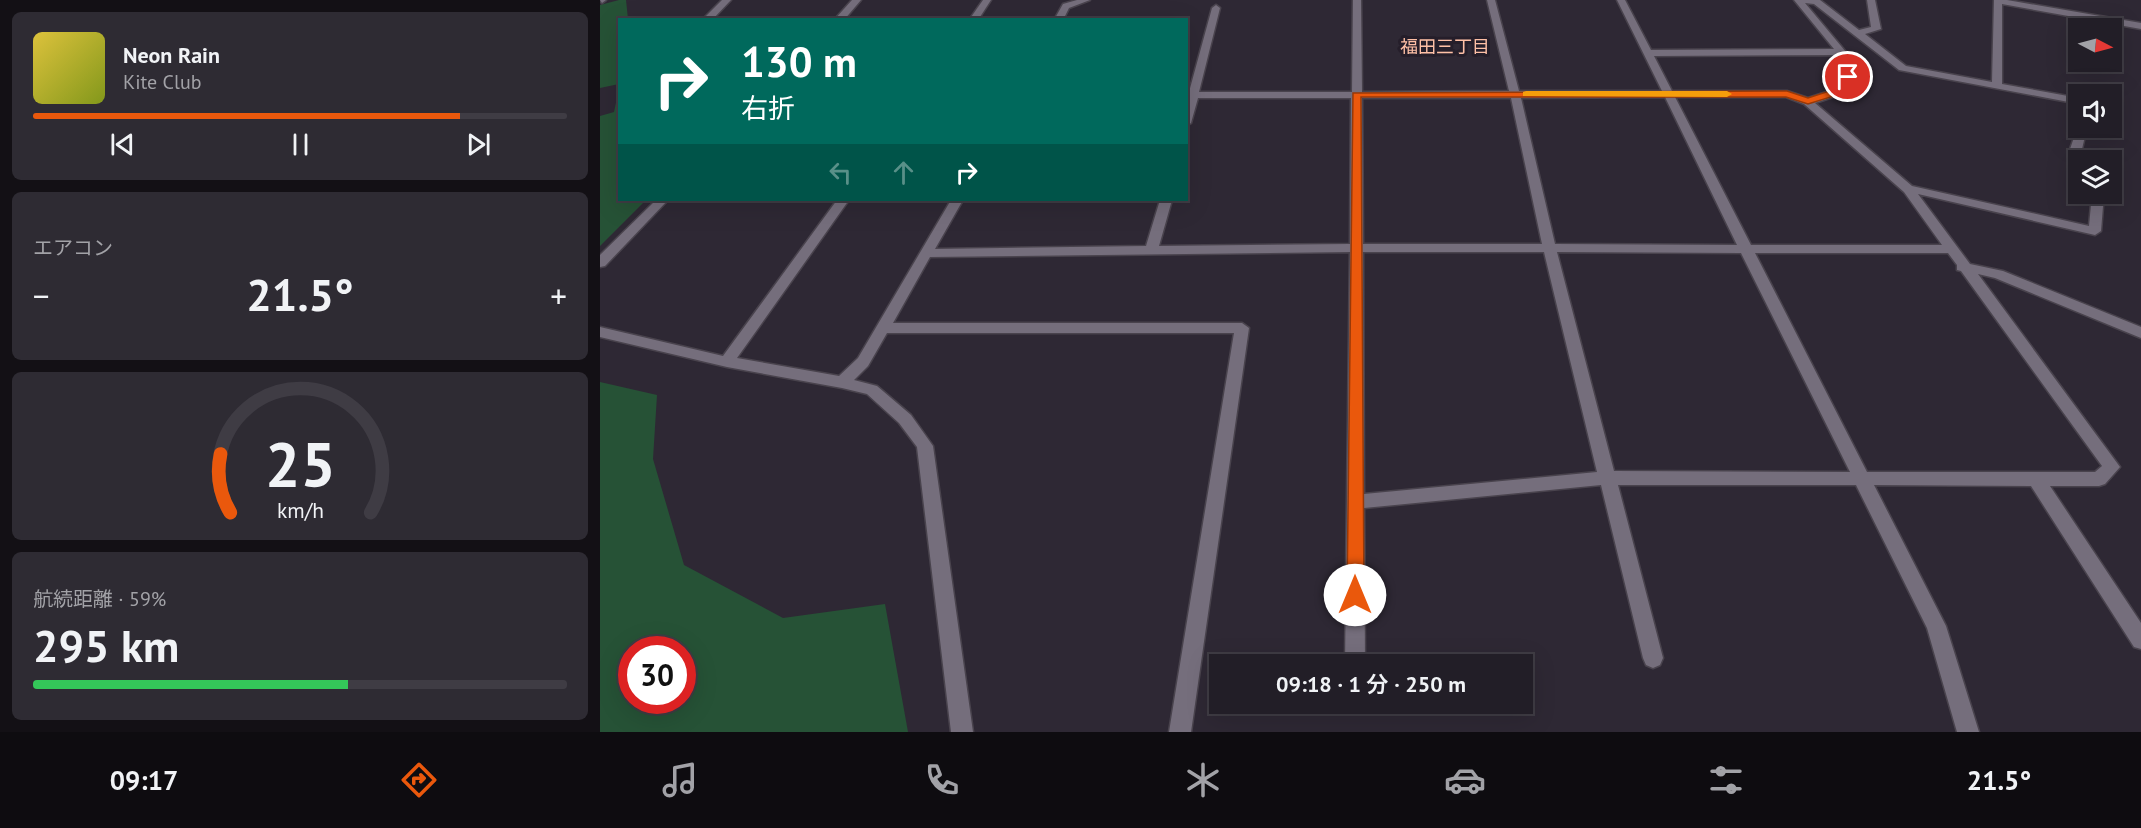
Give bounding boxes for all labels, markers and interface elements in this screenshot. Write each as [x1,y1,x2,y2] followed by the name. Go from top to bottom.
[2068,18,2122,72] north arrow
[2068,18,2122,204] map controls
[741,34,857,89] text: 130 m
[1400,35,1490,58] district label: 福田三丁目
[123,41,220,69] text: Neon Rain
[642,42,720,120] icon: right
[1822,51,1873,102] pin
[1831,60,1864,93] icon: arrive
[123,69,201,95] text: Kite Club
[2068,84,2122,138] button: sound
[741,91,795,125] text: 右折
[106,128,139,161] icon: previous
[284,128,317,161] icon: pause
[462,128,495,161] icon: next
[2068,150,2122,204] button: layers
[824,156,857,189] icon: left
[887,156,920,189] icon: ahead
[950,156,983,189] icon: right
[33,235,113,261] text: エアコン
[246,265,354,323] text: 21.5°
[33,274,50,317] text: −
[550,274,567,317] text: +
[265,423,335,504] text: 25
[276,496,323,524] text: km/h
[1323,563,1387,627] position arrow
[33,586,166,612] text: 航続距離 · 59%
[33,616,179,674] text: 295 km
[618,636,696,714] speed limit sign: 30
[1276,670,1466,698] text: 09:18 · 1 分 · 250 m
[398,759,440,801] icon: directions
[659,759,701,801] icon: music
[921,759,963,801] icon: phone
[1182,759,1224,801] icon: climate
[1444,759,1486,801] icon: car
[1705,759,1747,801] icon: filters
[110,763,178,797] text: 09:17
[1967,763,2031,797] text: 21.5°

